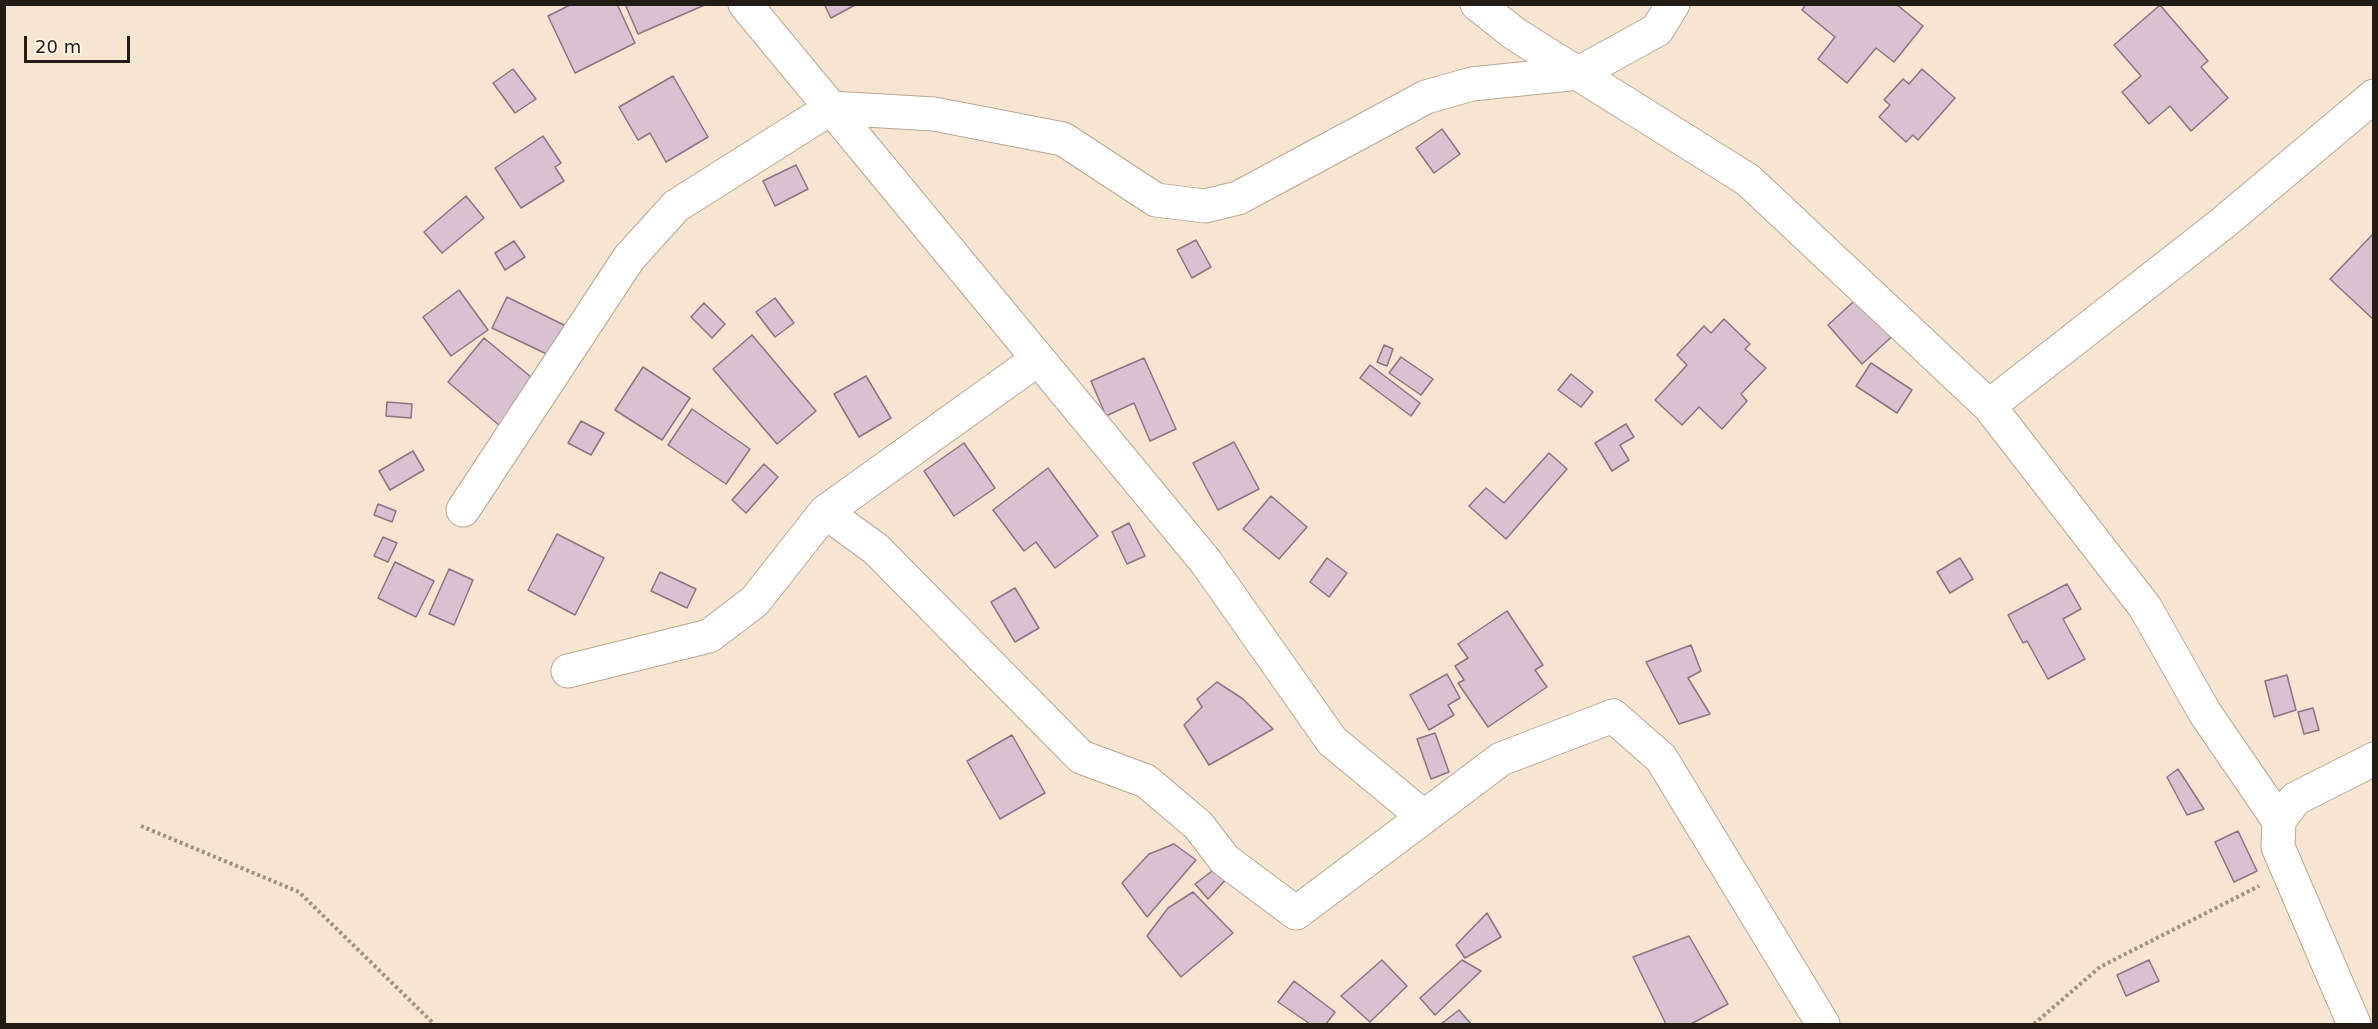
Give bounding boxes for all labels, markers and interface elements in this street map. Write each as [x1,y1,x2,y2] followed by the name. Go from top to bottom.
[27,24,134,62] scale bar
[35,36,81,57] text: 20 m

